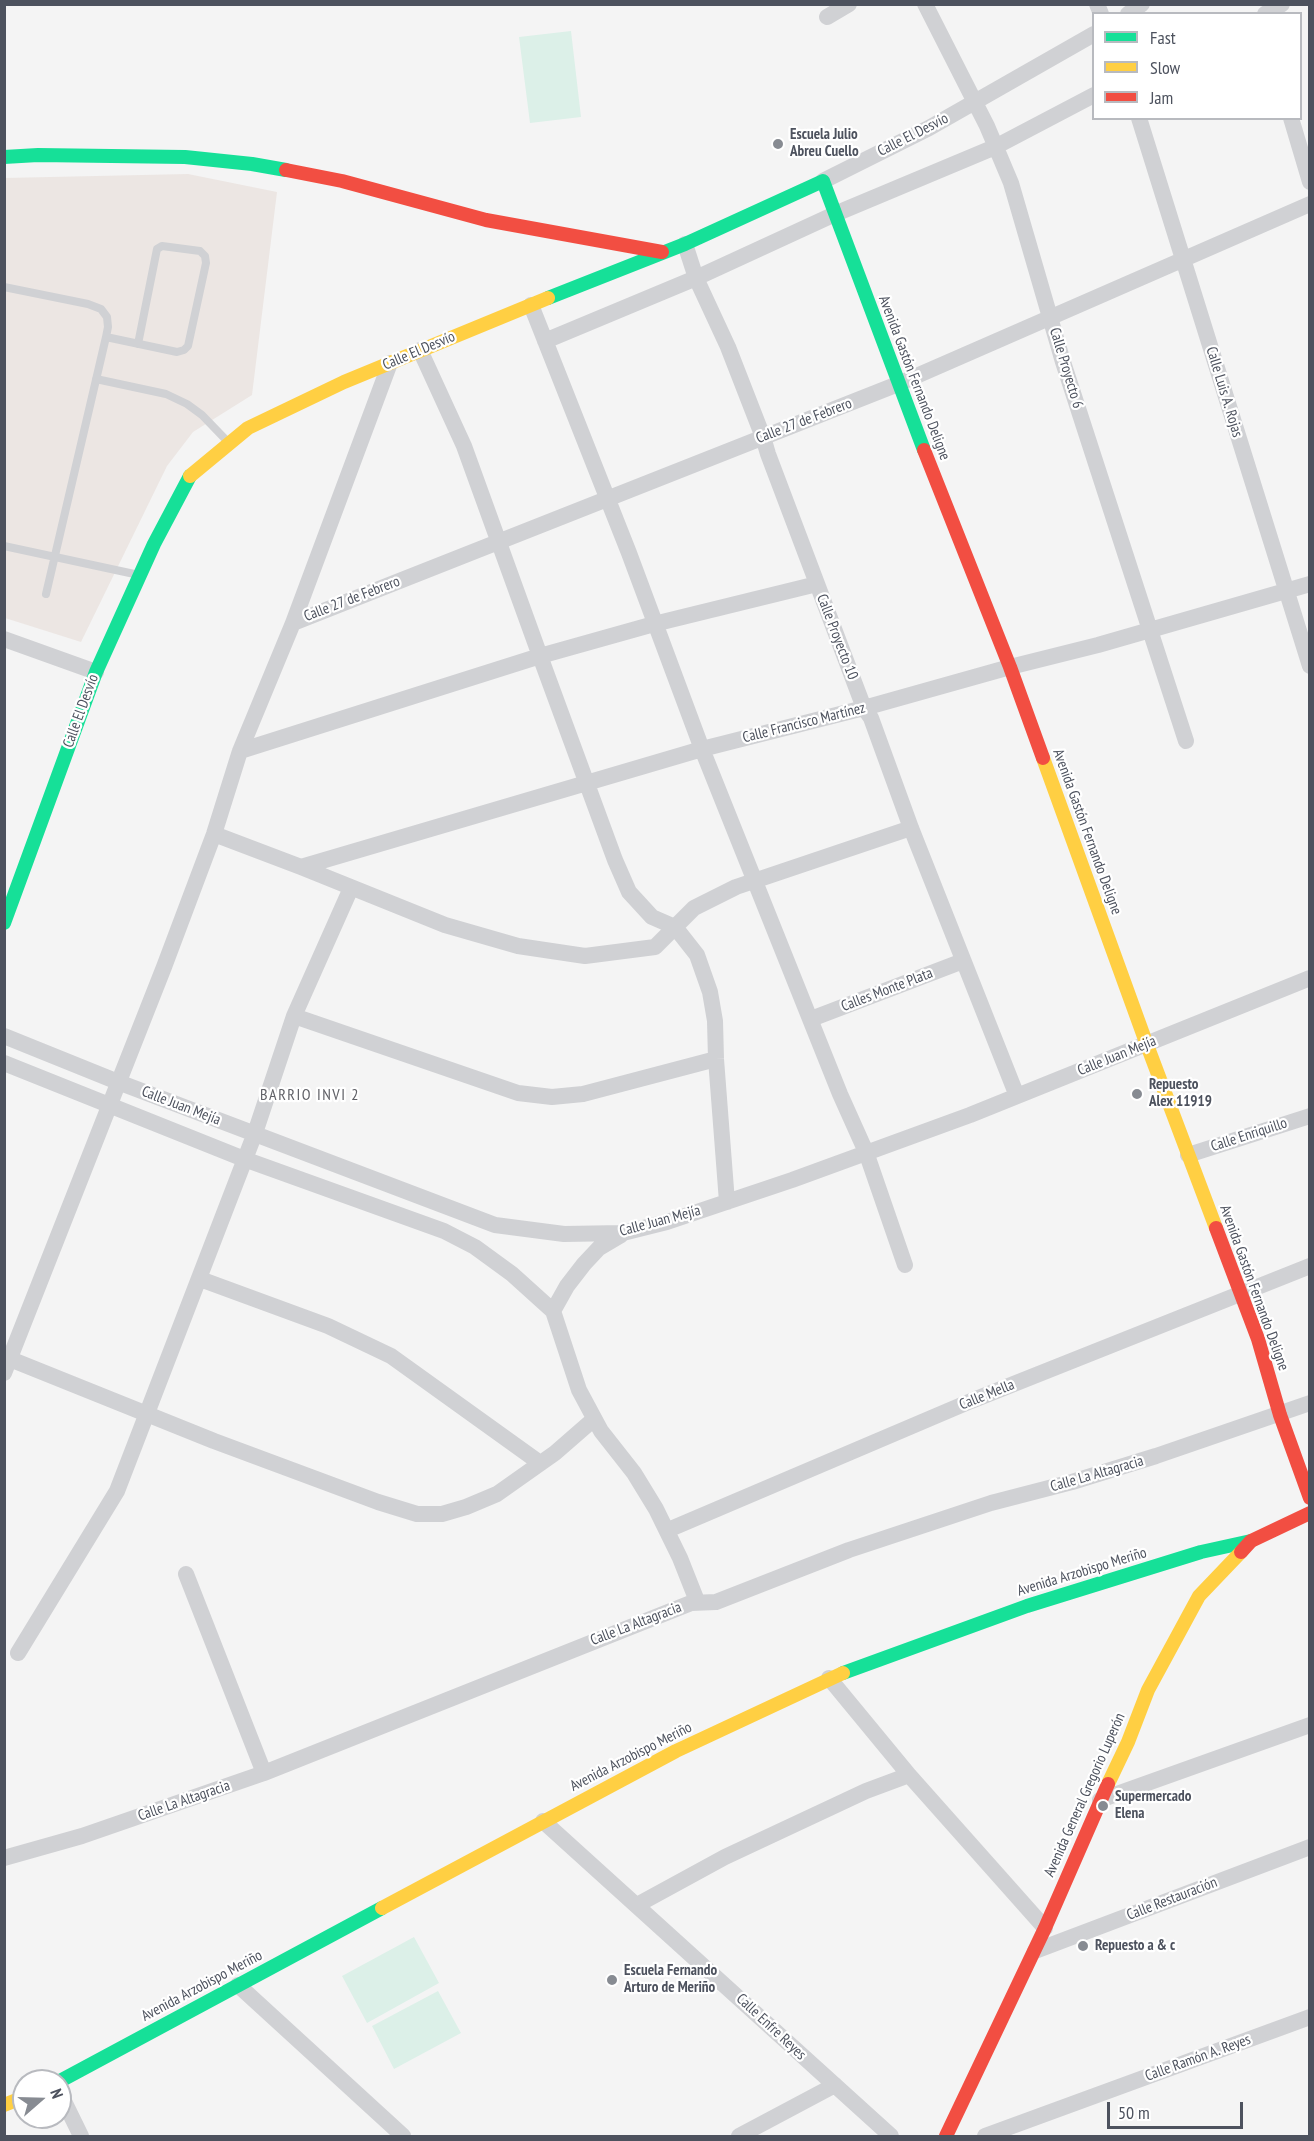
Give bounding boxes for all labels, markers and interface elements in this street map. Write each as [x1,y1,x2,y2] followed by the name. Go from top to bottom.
[1092,12,1302,120] legend
[1150,26,1176,49] text: Fast
[1150,56,1180,79] text: Slow
[1150,86,1173,109] text: Jam
[875,110,951,160] street label: Calle El Desvío
[790,126,859,161] place label: Escuela Julio Abreu Cuello
[771,137,785,151] marker: Escuela Julio Abreu Cuello
[874,293,954,463] street label: Avenida Gastón Fernando Deligne
[1045,326,1087,410] street label: Calle Proyecto 6
[380,328,458,374] street label: Calle El Desvío
[1202,345,1246,439] street label: Calle Luis A. Rojas
[753,394,855,448] street label: Calle 27 de Febrero
[301,572,403,626] street label: Calle 27 de Febrero
[812,592,862,682] street label: Calle Proyecto 10
[59,672,103,750] street label: Calle El Desvío
[741,699,867,747] street label: Calle Francisco Martínez
[1049,747,1125,917] street label: Avenida Gastón Fernando Deligne
[839,964,935,1016] street label: Calles Monte Plata
[1075,1032,1159,1080] street label: Calle Juan Mejía
[1149,1076,1212,1111] place label: Repuesto Alex 11919
[139,1083,223,1129] street label: Calle Juan Mejía
[260,1085,360,1105] district label: BARRIO INVI 2
[1130,1087,1144,1101] marker: Repuesto Alex 11919
[1209,1114,1289,1156] street label: Calle Enriquillo
[618,1202,702,1240] street label: Calle Juan Mejía
[1216,1203,1292,1373] street label: Avenida Gastón Fernando Deligne
[957,1376,1017,1414] street label: Calle Mella
[1048,1452,1146,1496] street label: Calle La Altagracia
[1015,1544,1149,1600] street label: Avenida Arzobispo Meriño
[588,1598,684,1650] street label: Calle La Altagracia
[1041,1710,1129,1880] street label: Avenida General Gregorio Luperón
[567,1719,695,1795] street label: Avenida Arzobispo Meriño
[136,1777,232,1825] street label: Calle La Altagracia
[1115,1788,1191,1823] place label: Supermercado Elena
[1096,1799,1110,1813] marker: Supermercado Elena
[1124,1874,1220,1924] street label: Calle Restauración
[1095,1937,1175,1955] place label: Repuesto a & c
[1076,1939,1090,1953] marker: Repuesto a & c
[139,1947,265,2025] street label: Avenida Arzobispo Meriño
[624,1962,717,1997] place label: Escuela Fernando Arturo de Meriño
[605,1973,619,1987] marker: Escuela Fernando Arturo de Meriño
[732,1990,810,2064] street label: Calle Enfre Reyes
[1143,2031,1253,2085] street label: Calle Ramón A. Reyes
[12,2069,72,2129] north arrow
[46,2086,68,2101] text: N
[1110,2090,1246,2128] scale bar
[1118,2101,1150,2124] text: 50 m

